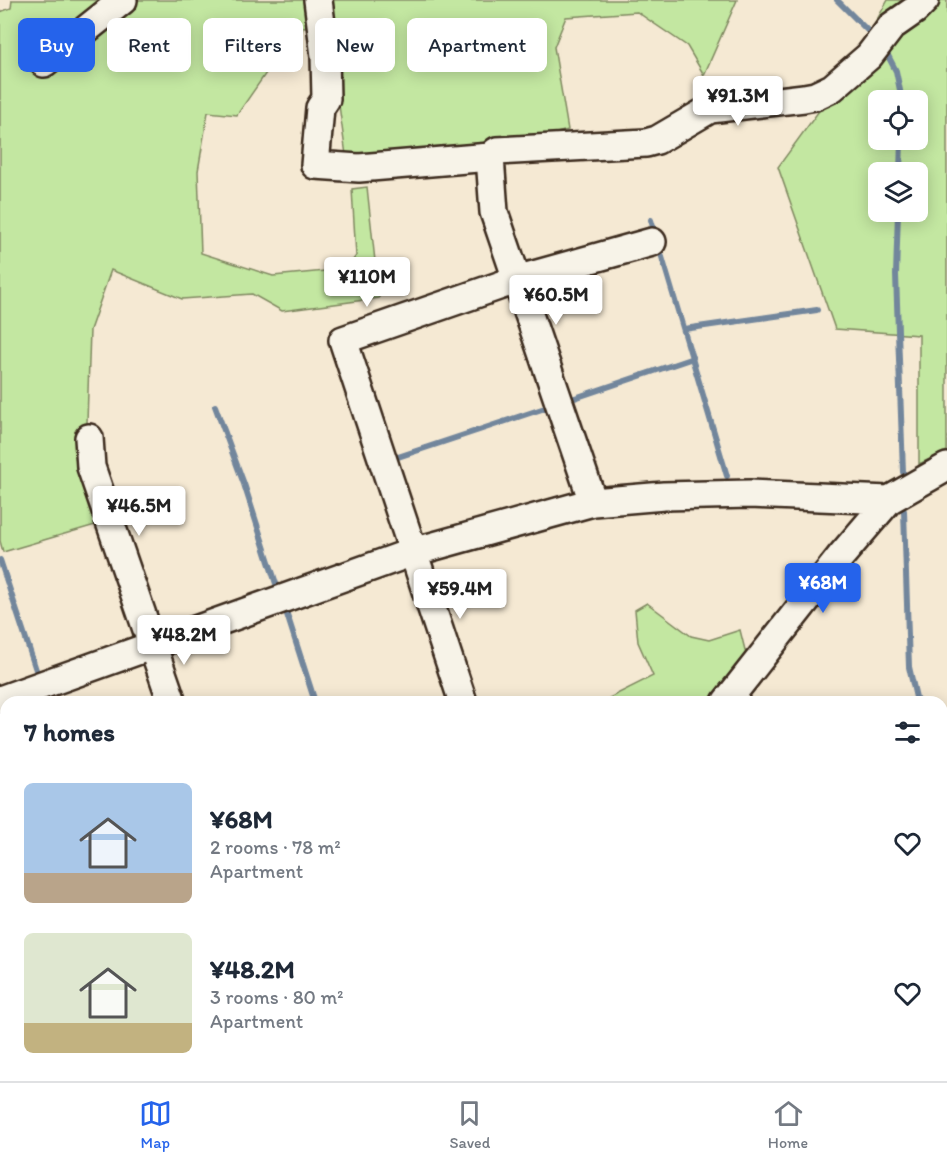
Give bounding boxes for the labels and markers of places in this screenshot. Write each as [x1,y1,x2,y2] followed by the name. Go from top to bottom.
[689,76,787,127] pin: ¥91.3M
[325,257,409,308] pin: ¥110M
[507,275,605,326] pin: ¥60.5M
[90,486,188,537] pin: ¥46.5M
[787,563,859,614] pin: ¥68M
[411,569,509,620] pin: ¥59.4M
[135,615,233,666] pin: ¥48.2M

